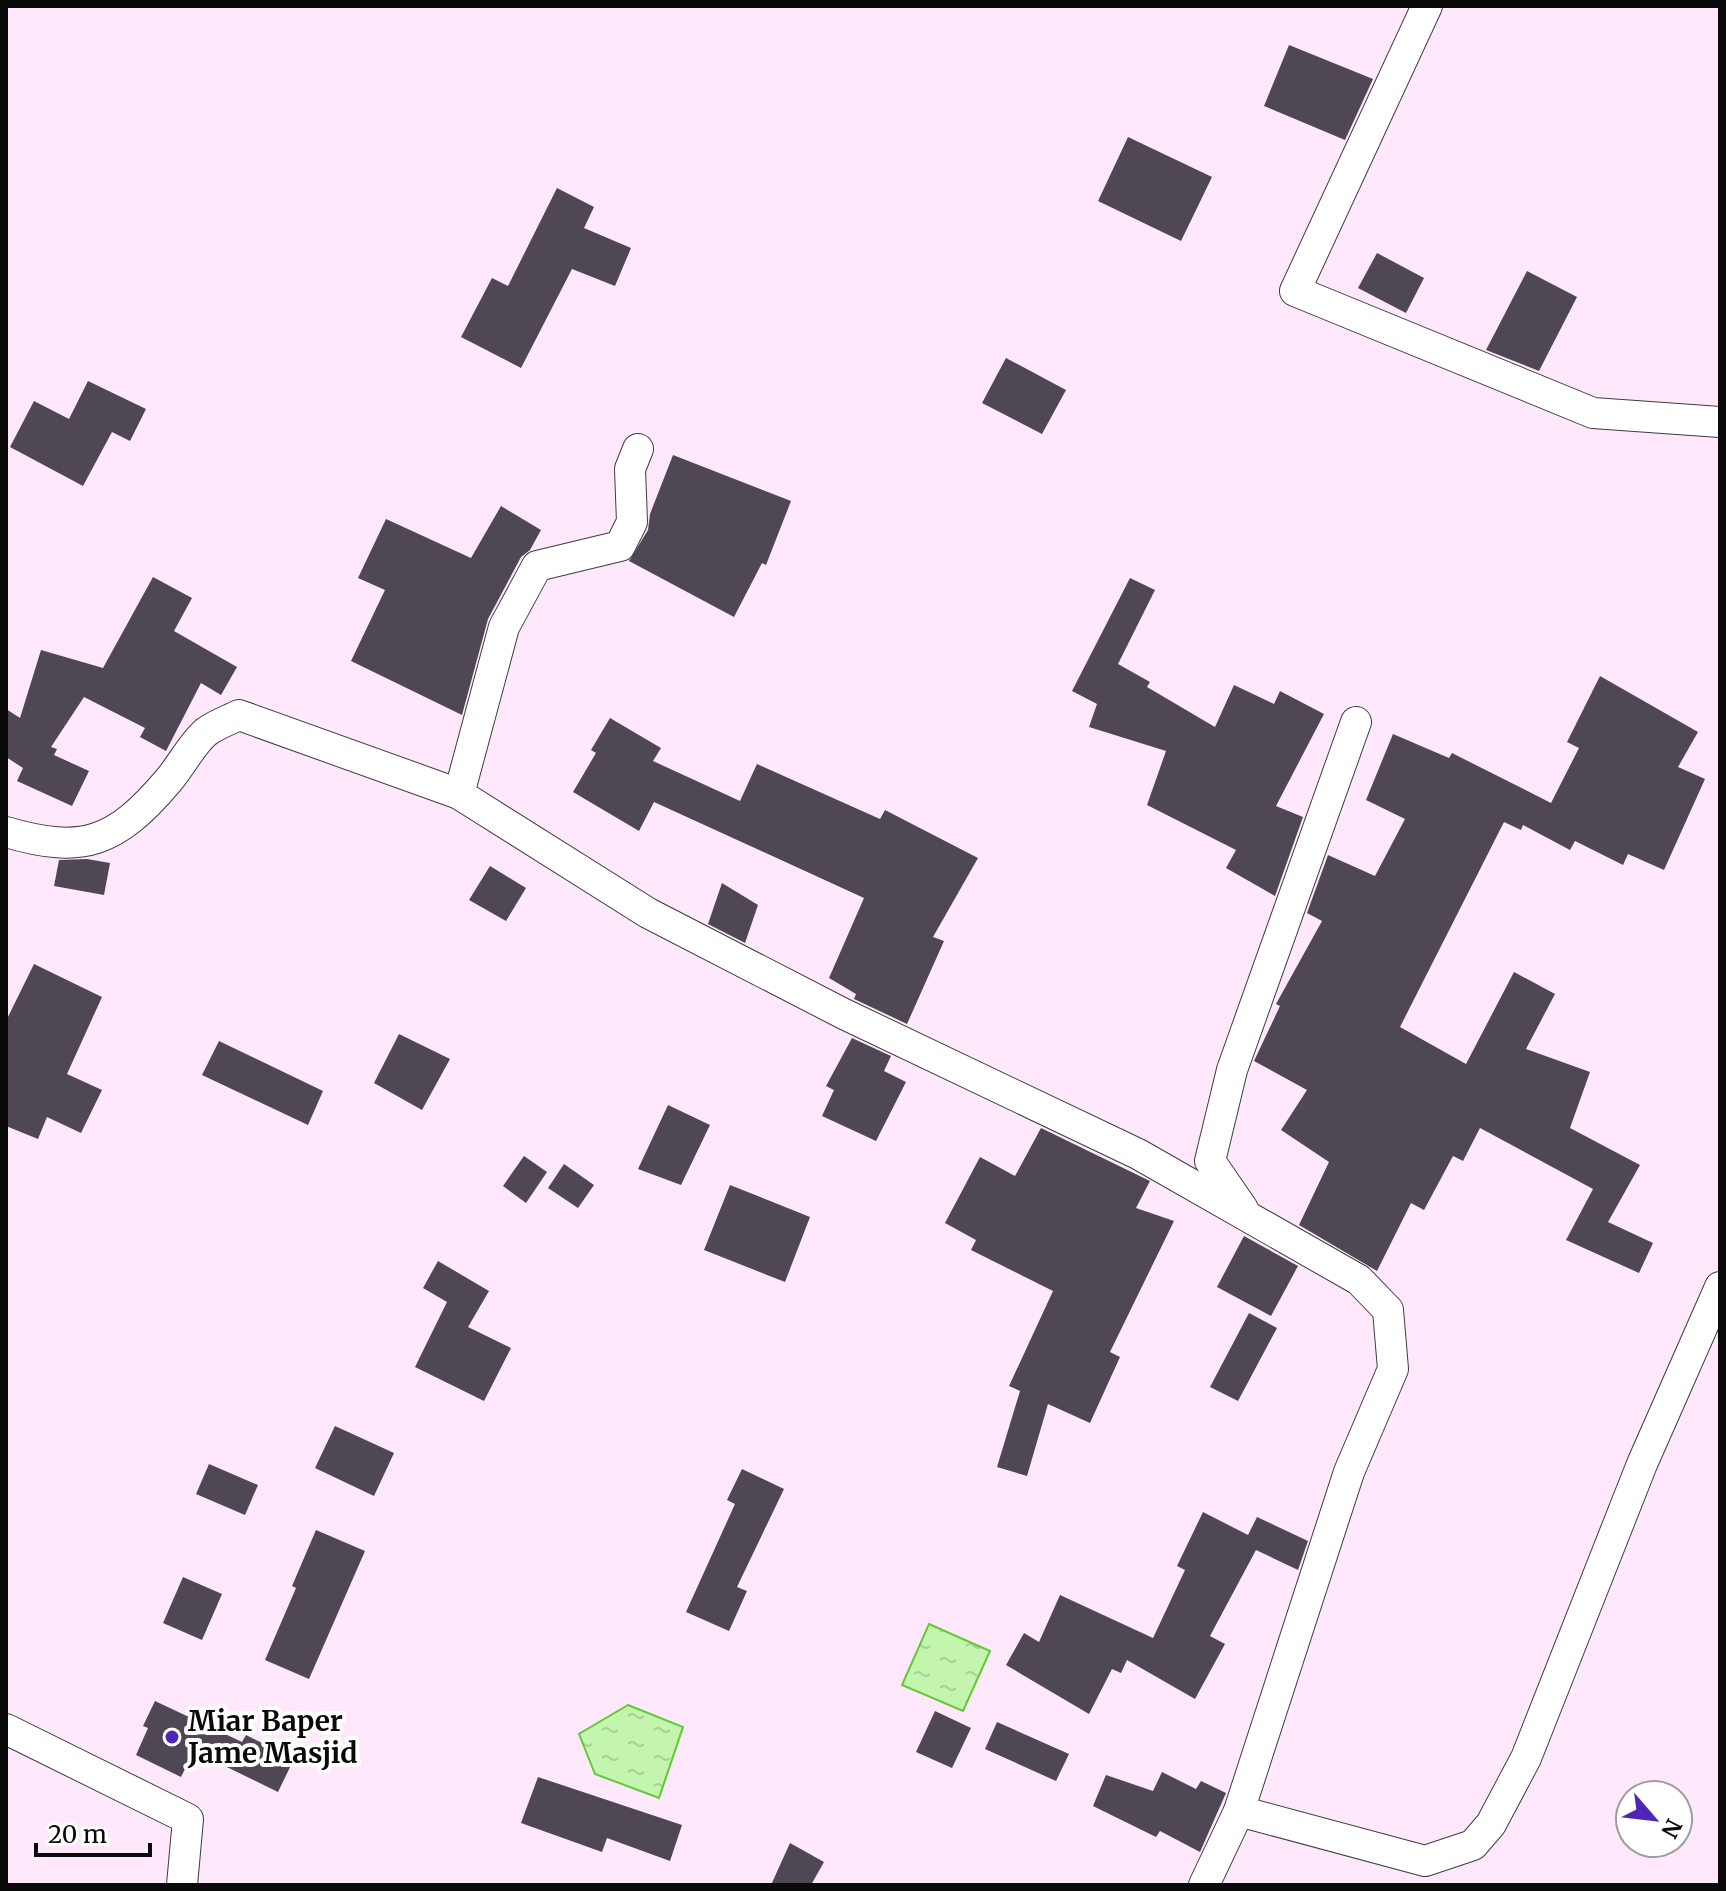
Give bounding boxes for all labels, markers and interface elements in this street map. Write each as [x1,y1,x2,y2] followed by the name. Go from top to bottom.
[187,1703,358,1771] place label: Miar Baper Jame Masjid
[163,1728,181,1746] marker: Miar Baper Jame Masjid
[1614,1779,1694,1859] north arrow
[36,1807,150,1857] scale bar
[1655,1814,1688,1843] text: N
[48,1819,107,1850] text: 20 m

